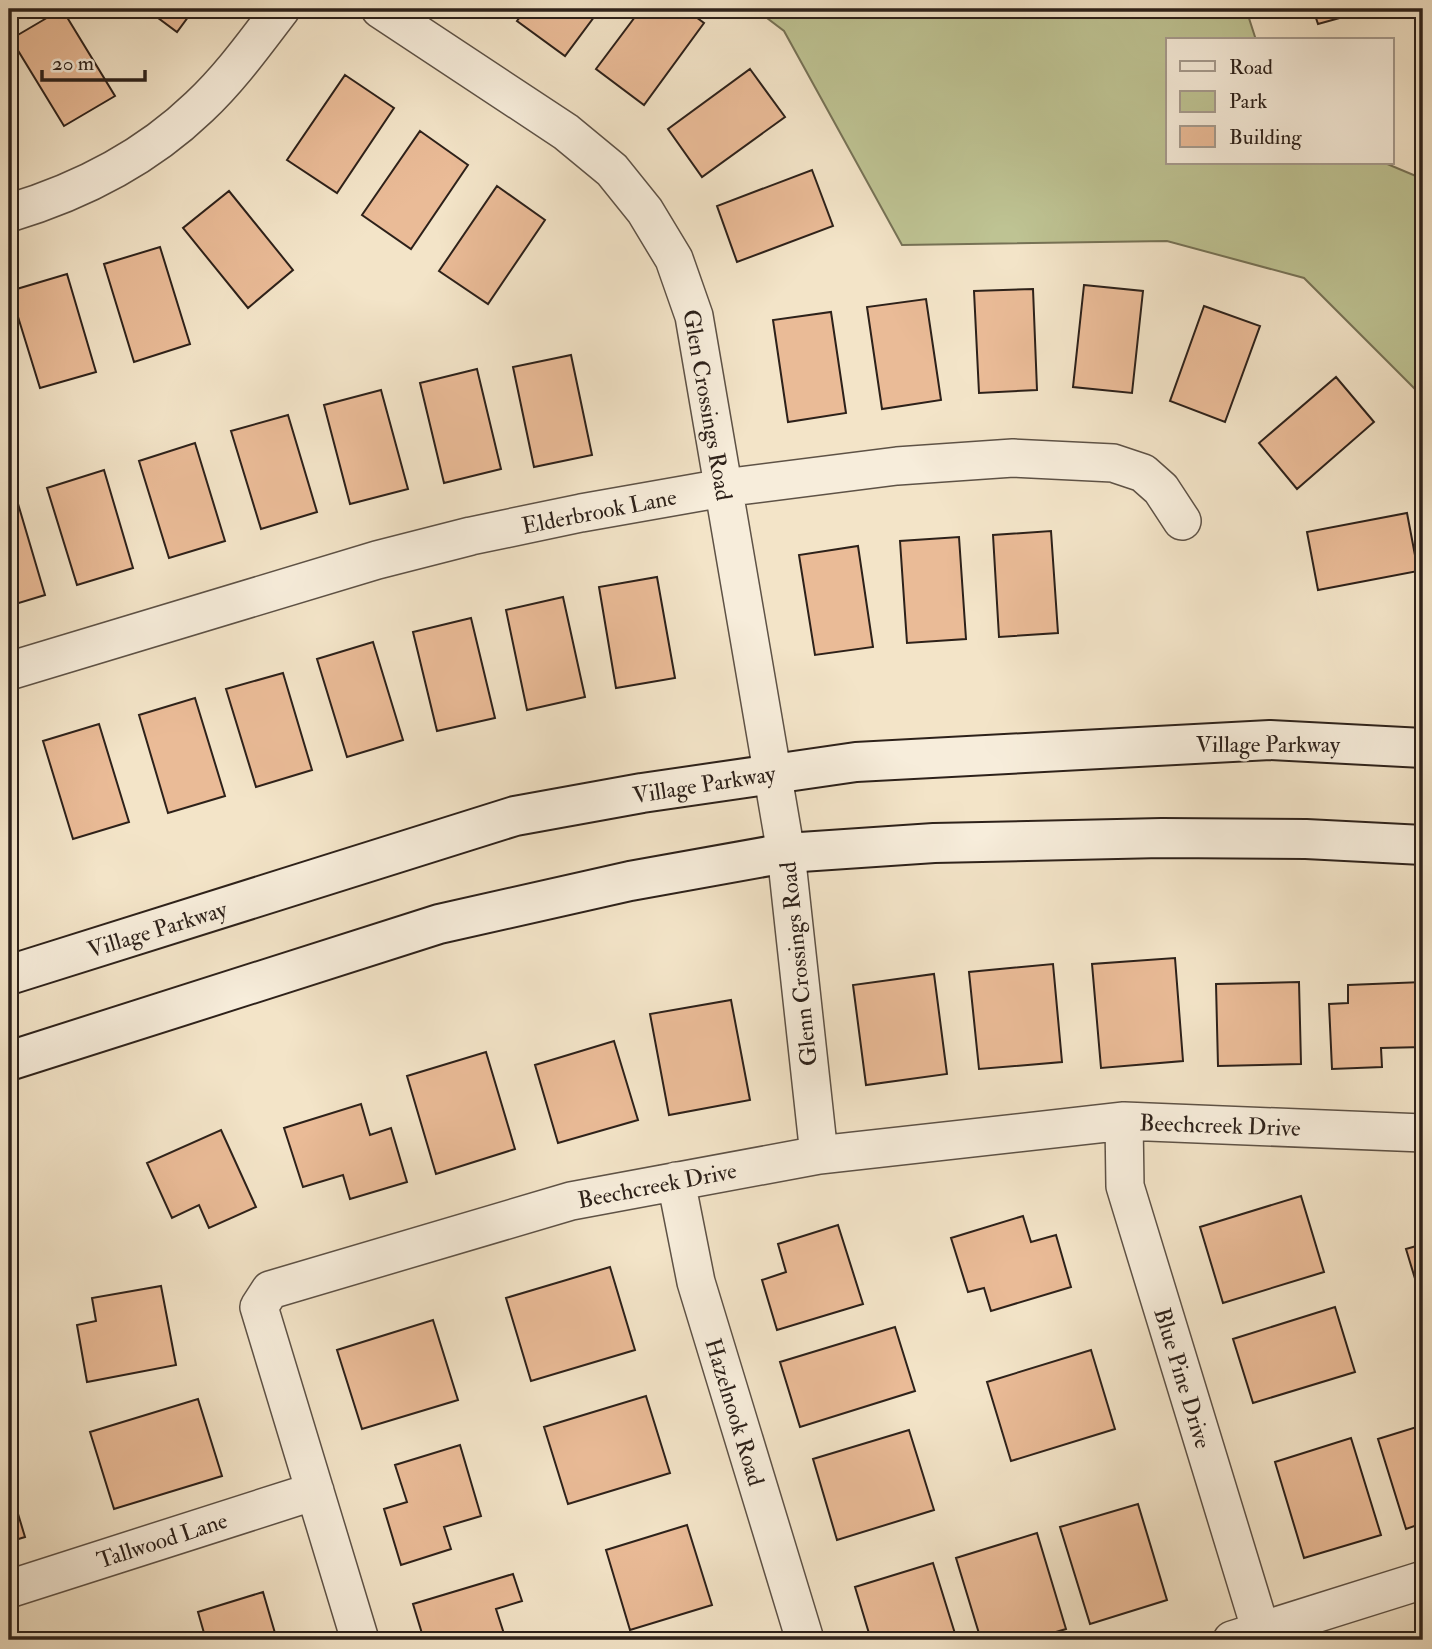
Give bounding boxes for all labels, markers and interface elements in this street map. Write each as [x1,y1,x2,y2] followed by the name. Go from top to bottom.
[42,38,145,82] scale bar
[1166,38,1394,164] legend
[52,50,94,77] text: 20 m
[1229,54,1274,81] text: Road
[1229,88,1267,115] text: Park
[1229,124,1302,151] text: Building
[676,307,739,503] street label: Glen Crossings Road
[519,482,679,541] street label: Elderbrook Lane
[1196,730,1341,759] street label: Village Parkway
[630,759,779,810] street label: Village Parkway
[773,860,824,1068] street label: Glenn Crossings Road
[84,894,231,964] street label: Village Parkway
[1139,1108,1301,1143] street label: Beechcreek Drive
[575,1156,739,1215] street label: Beechcreek Drive
[1147,1304,1218,1452] street label: Blue Pine Drive
[698,1335,771,1489] street label: Hazelnook Road
[93,1506,231,1575] street label: Tallwood Lane

